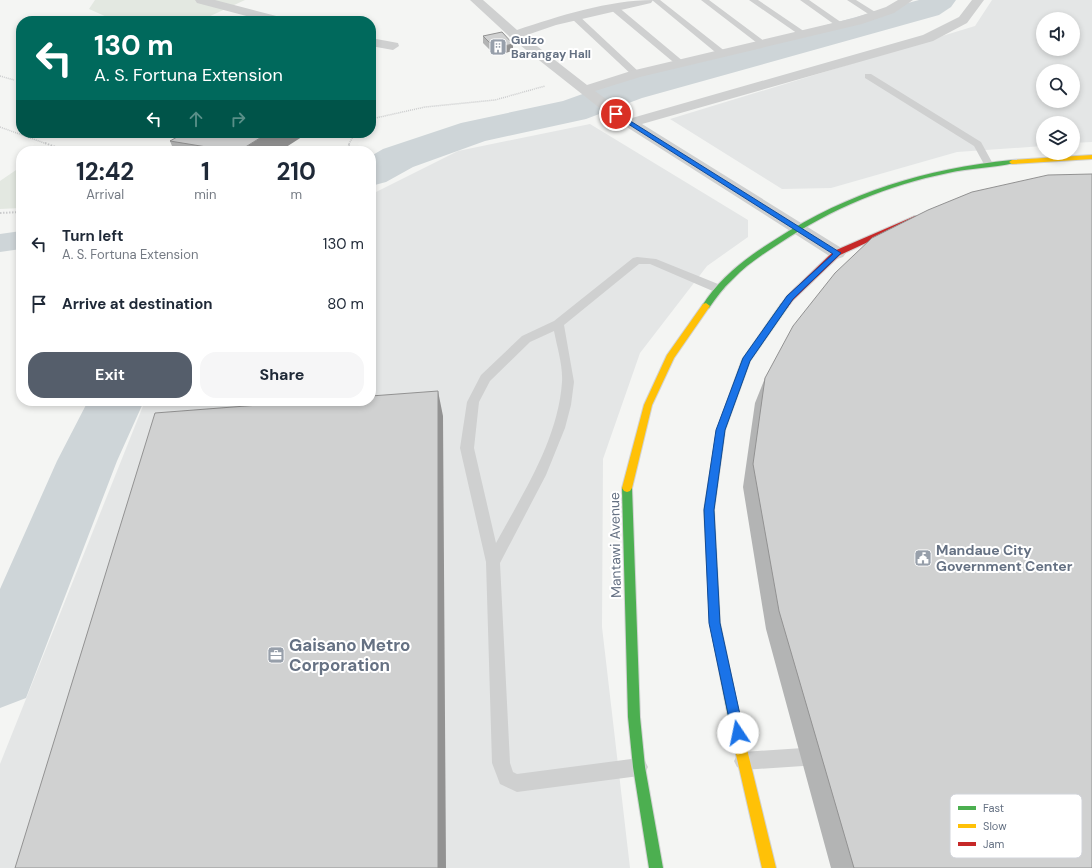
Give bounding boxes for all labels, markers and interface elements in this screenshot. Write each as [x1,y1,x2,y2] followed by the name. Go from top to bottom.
[1036,12,1080,160] map controls
[1036,12,1080,56] button: sound
[94,27,174,64] text: 130 m
[28,32,80,84] icon: left
[511,32,591,62] place label: Guizo Barangay Hall
[488,37,508,57] building icon: Guizo Barangay Hall
[94,63,283,87] text: A. S. Fortuna Extension
[1036,64,1080,108] button: search
[599,97,633,131] pin
[605,103,627,125] icon: arrive
[143,108,165,130] icon: left
[185,108,207,130] icon: ahead
[227,108,249,130] icon: right
[1036,116,1080,160] button: layers
[76,156,134,187] text: 12:42
[201,156,210,187] text: 1
[276,156,316,187] text: 210
[86,186,124,203] text: Arrival
[194,186,216,203] text: min
[290,186,302,203] text: m
[62,226,123,246] text: Turn left
[28,233,50,255] icon: left
[323,234,364,254] text: 130 m
[62,246,198,263] text: A. S. Fortuna Extension
[28,293,50,315] icon: arrive
[62,294,213,314] text: Arrive at destination
[327,294,364,314] text: 80 m
[28,352,192,398] button: Exit
[200,352,364,398] button: Share
[605,492,625,598] street label: Mantawi Avenue
[936,541,1073,575] place label: Mandaue City Government Center
[913,548,933,568] public building icon: Mandaue City Government Center
[289,634,410,676] place label: Gaisano Metro Corporation
[266,645,286,665] office icon: Gaisano Metro Corporation
[717,712,759,754] position arrow
[950,794,1082,858] legend
[983,801,1004,815] text: Fast
[983,819,1007,833] text: Slow
[983,837,1004,851] text: Jam

